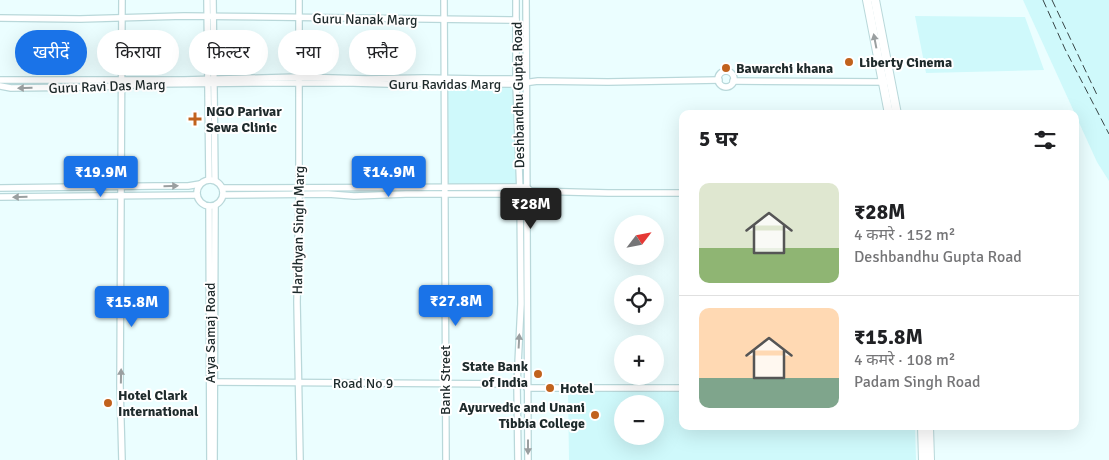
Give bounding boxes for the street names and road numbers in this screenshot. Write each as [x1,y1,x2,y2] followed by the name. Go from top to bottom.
[312,10,418,29] street label: Guru Nanak Marg
[509,21,528,169] street label: Deshbandhu Gupta Road
[48,76,166,97] street label: Guru Ravi Das Marg
[389,76,501,93] street label: Guru Ravidas Marg
[289,166,308,294] street label: Hardhyan Singh Marg
[202,283,219,383] street label: Arya Samaj Road
[437,345,454,415] street label: Bank Street
[333,375,393,392] street label: Road No 9

